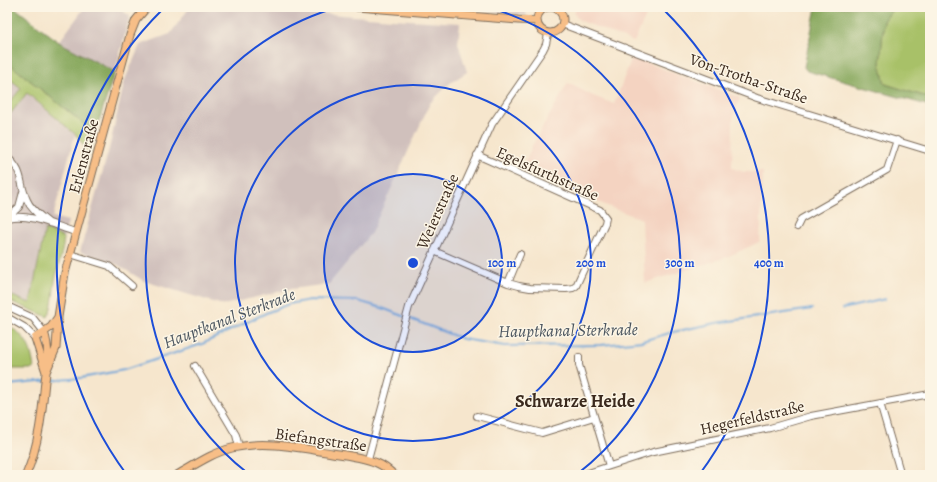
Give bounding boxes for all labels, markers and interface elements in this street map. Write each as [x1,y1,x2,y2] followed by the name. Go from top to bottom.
[686,48,811,109] street label: Von-Trotha-Straße
[63,116,105,196] street label: Erlenstraße
[493,141,602,206] street label: Egelsfurthstraße
[411,170,464,254] street label: Weierstraße
[488,255,516,271] text: 100 m
[576,255,606,271] text: 200 m
[665,255,695,271] text: 300 m
[754,255,784,271] text: 400 m
[406,256,420,270] centre of rings
[160,283,298,354] water label: Hauptkanal Sterkrade
[498,318,638,343] water label: Hauptkanal Sterkrade
[515,389,635,413] district label: Schwarze Heide
[698,395,807,441] street label: Hegerfeldstraße
[274,423,368,457] street label: Biefangstraße

